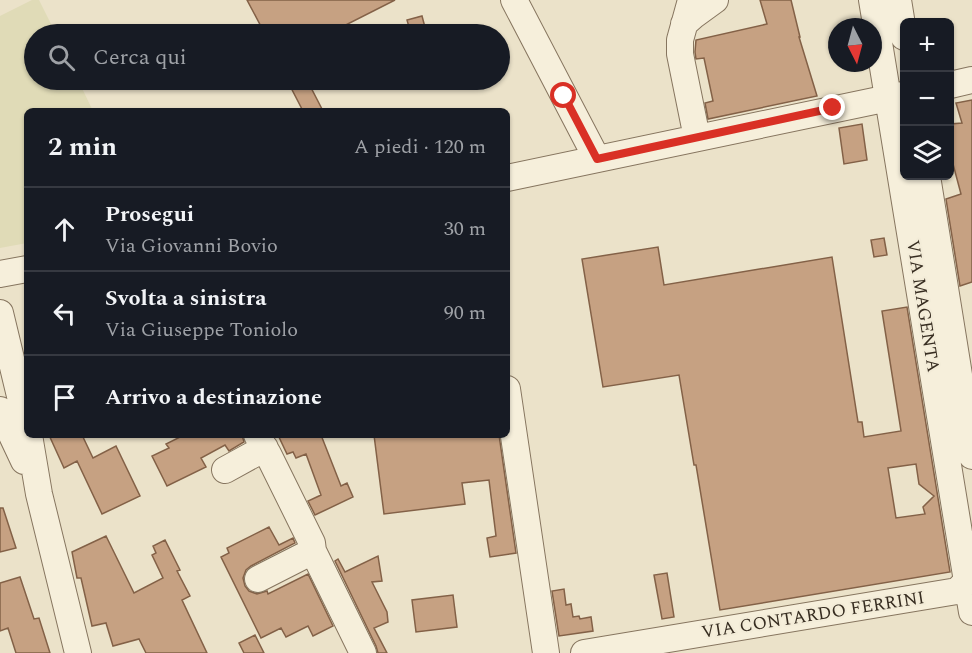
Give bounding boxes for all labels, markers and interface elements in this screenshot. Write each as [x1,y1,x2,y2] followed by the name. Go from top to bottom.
[828,18,882,72] north arrow
[900,18,954,180] map controls
[900,18,954,72] button: +
[24,24,510,90] search box
[45,41,78,74] icon: search
[93,41,187,74] text: Cerca qui
[900,72,954,126] button: −
[550,82,576,108] route start
[819,94,845,120] route end
[900,126,954,180] button: layers
[48,127,117,167] text: 2 min
[354,132,486,162] text: A piedi · 120 m
[105,198,194,231] text: Prosegui
[48,213,81,246] icon: ahead
[444,214,486,244] text: 30 m
[105,231,278,261] text: Via Giovanni Bovio
[899,238,947,374] street label: VIA MAGENTA
[105,282,267,315] text: Svolta a sinistra
[48,297,81,330] icon: left
[444,298,486,328] text: 90 m
[105,315,298,345] text: Via Giuseppe Toniolo
[48,381,81,414] icon: arrive
[105,381,322,414] text: Arrivo a destinazione
[700,584,926,646] street label: VIA CONTARDO FERRINI

